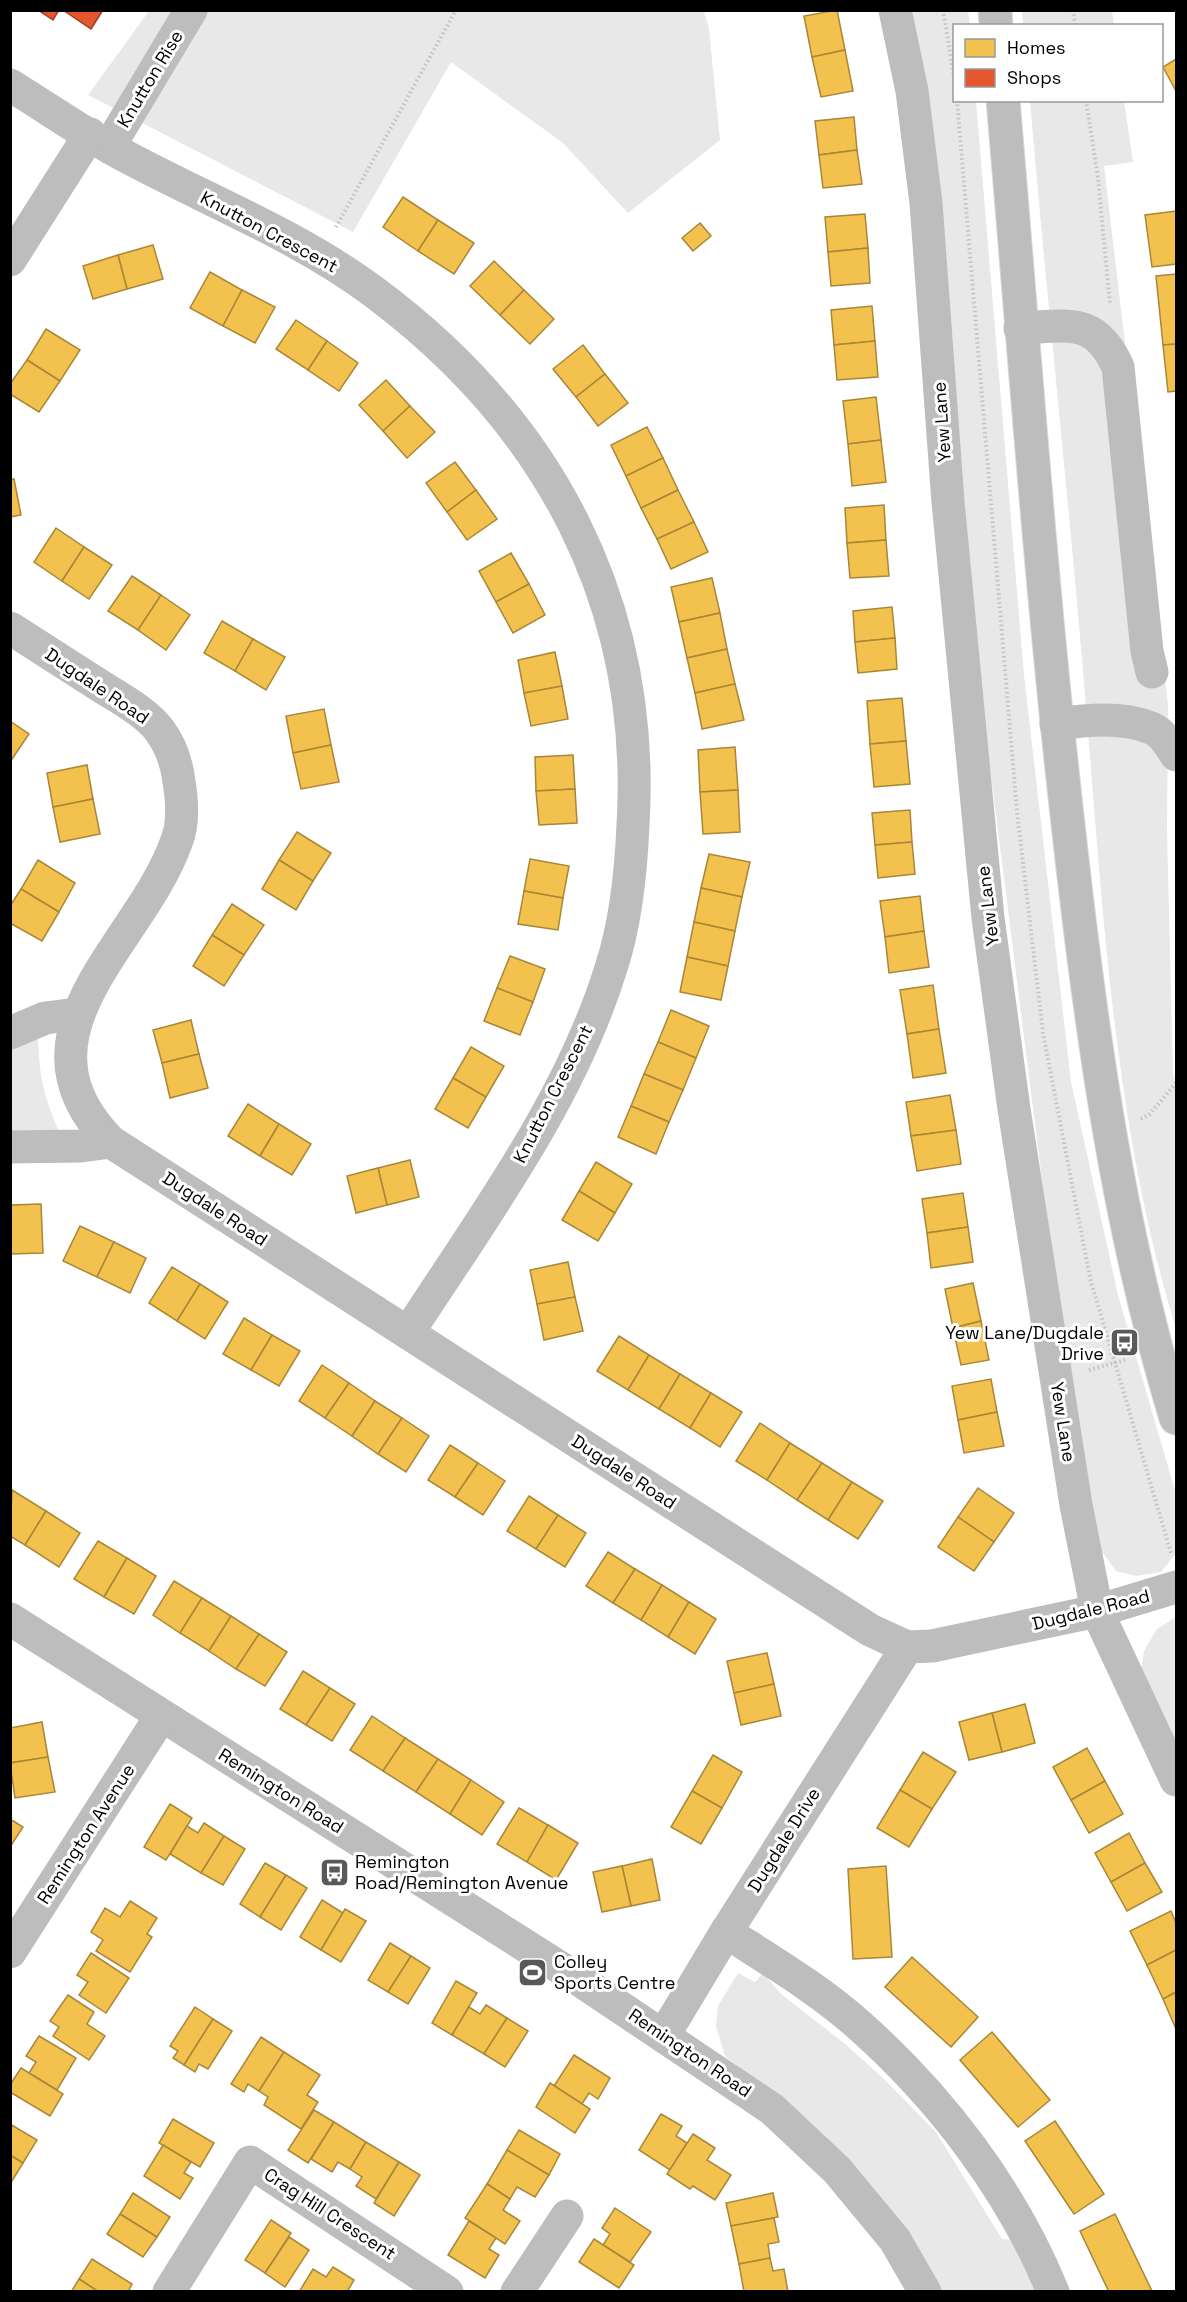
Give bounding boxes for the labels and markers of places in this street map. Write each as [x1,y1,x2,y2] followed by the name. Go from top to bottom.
[945,1321,1104,1365] place label: Yew Lane/Dugdale Drive
[1109,1327,1141,1359] bus stop icon: Yew Lane/Dugdale Drive
[355,1850,568,1894] place label: Remington Road/Remington Avenue
[318,1856,350,1888] bus stop icon: Remington Road/Remington Avenue
[554,1950,675,1994] place label: Colley Sports Centre
[517,1956,549,1988] sports icon: Colley Sports Centre

